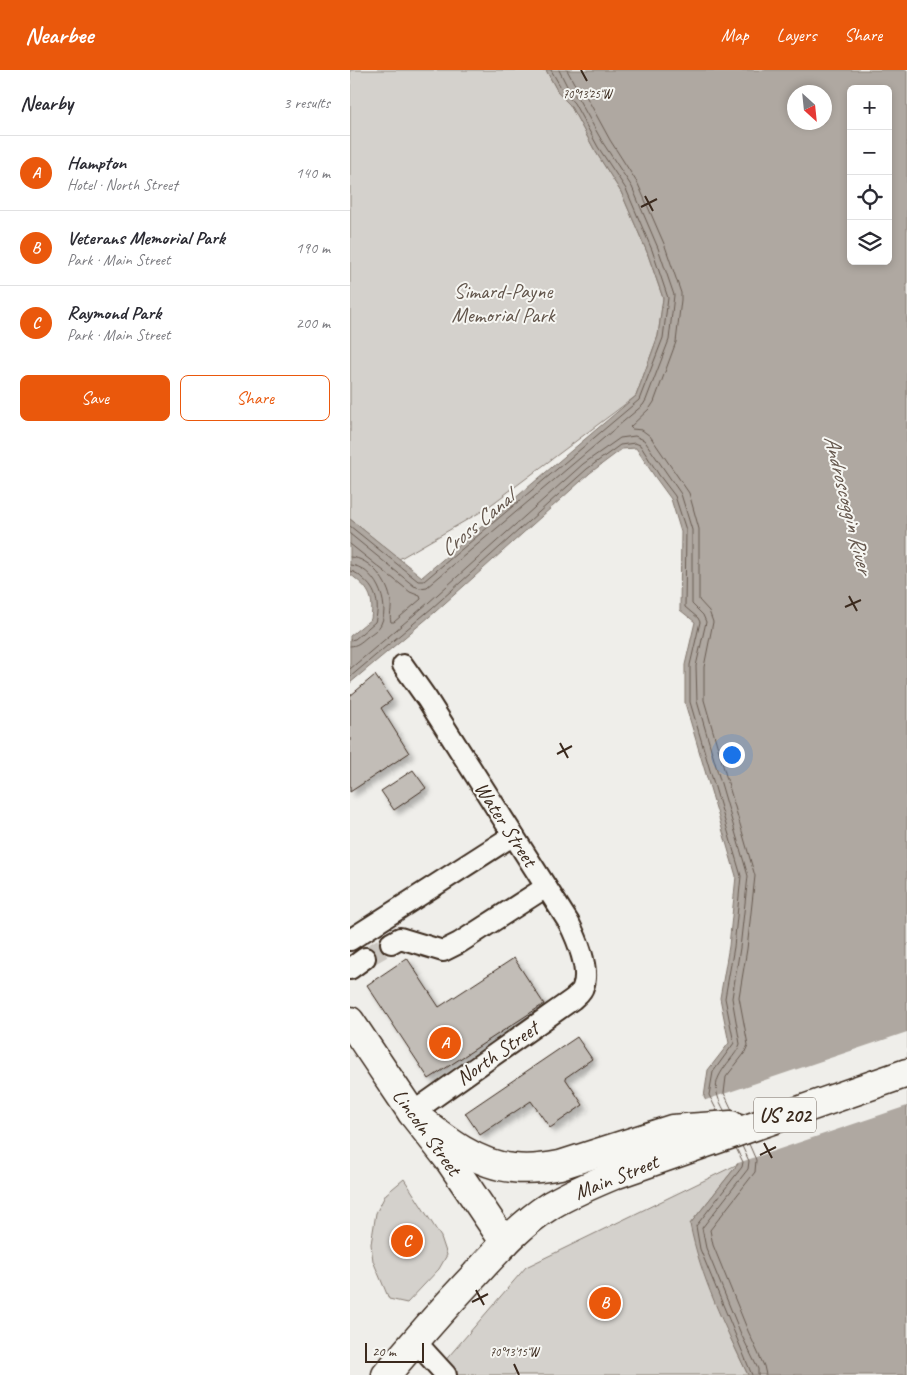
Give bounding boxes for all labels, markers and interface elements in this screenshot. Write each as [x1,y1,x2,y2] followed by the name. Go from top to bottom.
[25,20,93,50] text: Nearbee
[721,24,749,46] text: Map
[777,24,816,46] text: Layers
[844,24,882,46] text: Share
[787,85,832,130] north arrow
[847,85,892,265] map controls
[847,85,892,130] button: +
[563,86,614,102] text: 70°13'25"W
[20,90,73,116] text: Nearby
[283,93,330,113] text: 3 results
[847,130,892,175] button: −
[67,151,126,175] text: Hampton
[32,163,40,183] text: A
[296,163,330,183] text: 140 m
[67,175,178,195] text: Hotel · North Street
[847,175,892,220] button: locate
[847,220,892,265] button: layers
[67,226,225,250] text: Veterans Memorial Park
[32,238,40,258] text: B
[296,238,330,258] text: 190 m
[67,250,170,270] text: Park · Main Street
[452,278,556,328] park label: Simard-Payne Memorial Park
[67,301,161,325] text: Raymond Park
[32,313,40,333] text: C
[296,313,330,333] text: 200 m
[67,325,170,345] text: Park · Main Street
[20,375,170,421] button: Save
[180,375,330,421] button: Share
[817,432,880,580] water label: Androscoggin River
[434,480,525,563] water label: Cross Canal
[719,742,745,768] your location
[469,777,544,873] street label: Water Street
[451,1014,546,1091] street label: North Street
[429,1024,461,1062] pin: A
[387,1084,468,1182] street label: Lincoln Street
[754,1098,816,1132] road number: US 202
[570,1148,664,1206] street label: Main Street
[391,1222,423,1260] pin: C
[589,1284,621,1322] pin: B
[365,1340,424,1363] scale bar
[372,1343,396,1360] text: 20 m
[490,1344,541,1360] text: 70°13'15"W

